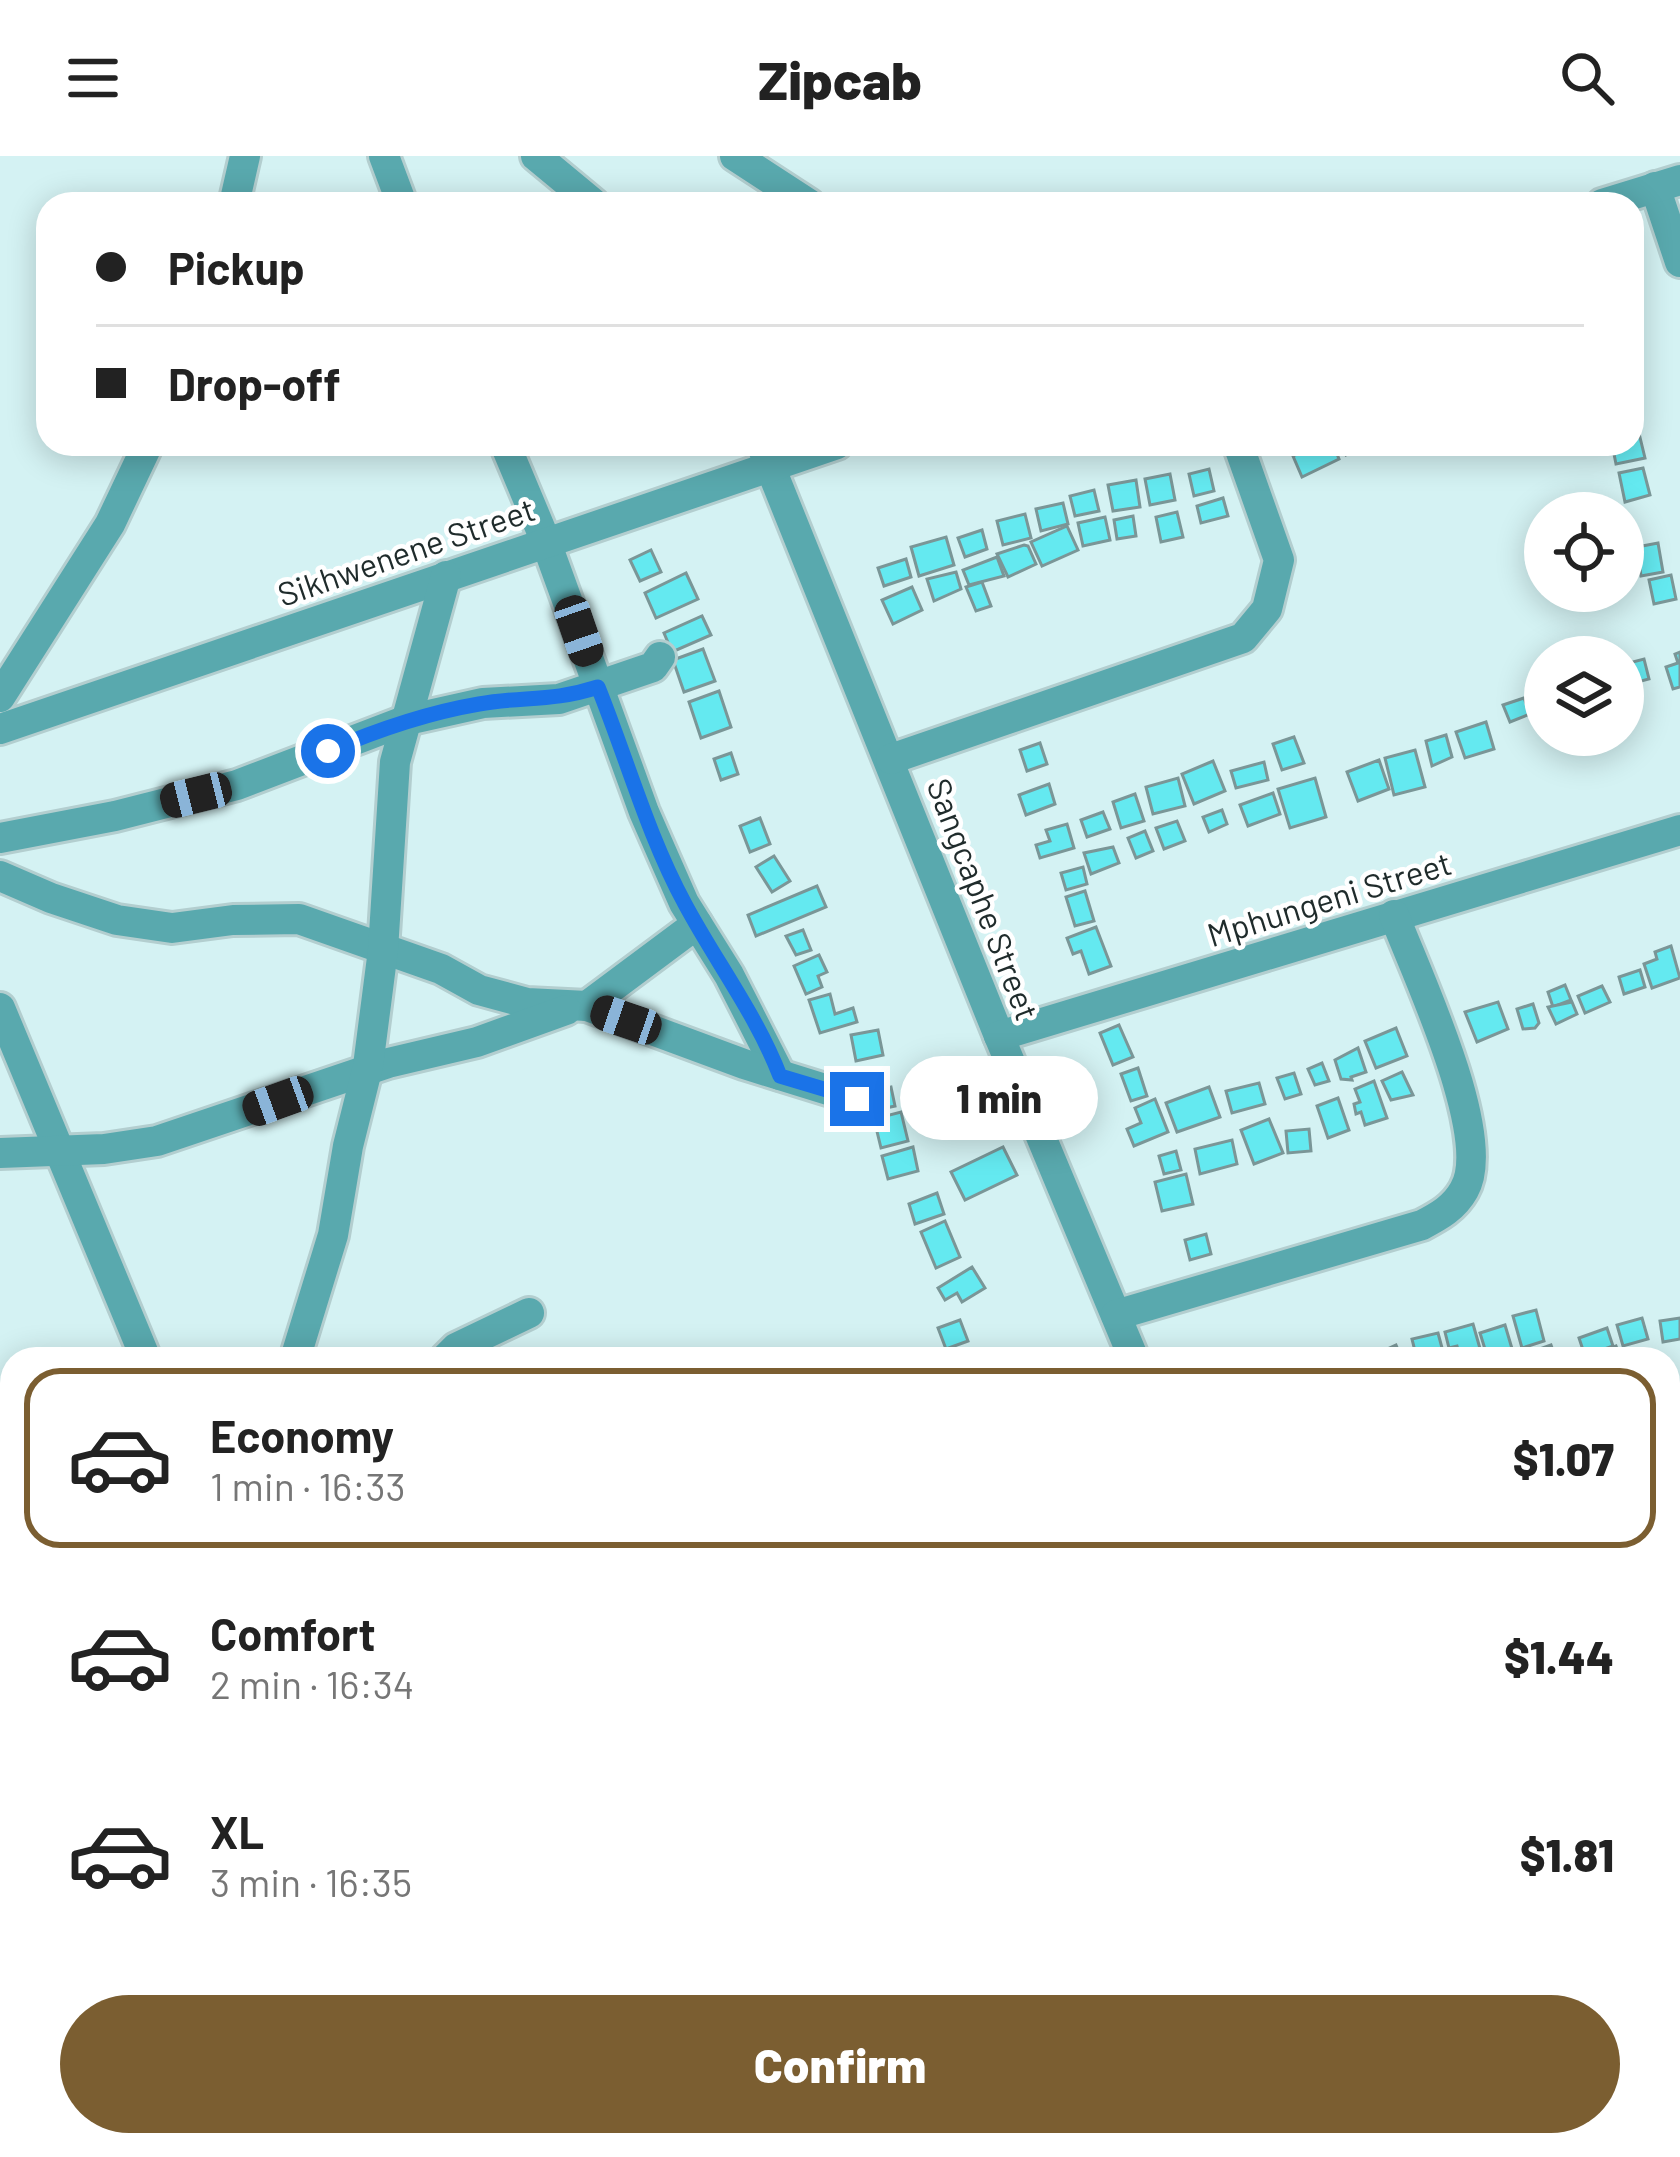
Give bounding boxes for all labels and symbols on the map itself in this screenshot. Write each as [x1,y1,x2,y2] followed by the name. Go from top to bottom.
[272,488,540,614] street label: Sikhwenene Street
[550,591,608,671] car
[301,724,355,778] route start
[157,769,235,821] car
[920,773,1048,1025] street label: Sangcaphe Street
[1202,842,1456,954] street label: Mphungeni Street
[586,991,666,1049] car
[899,1057,1097,1141] callout: 1 min
[238,1072,318,1130] car
[830,1072,884,1126] route end

